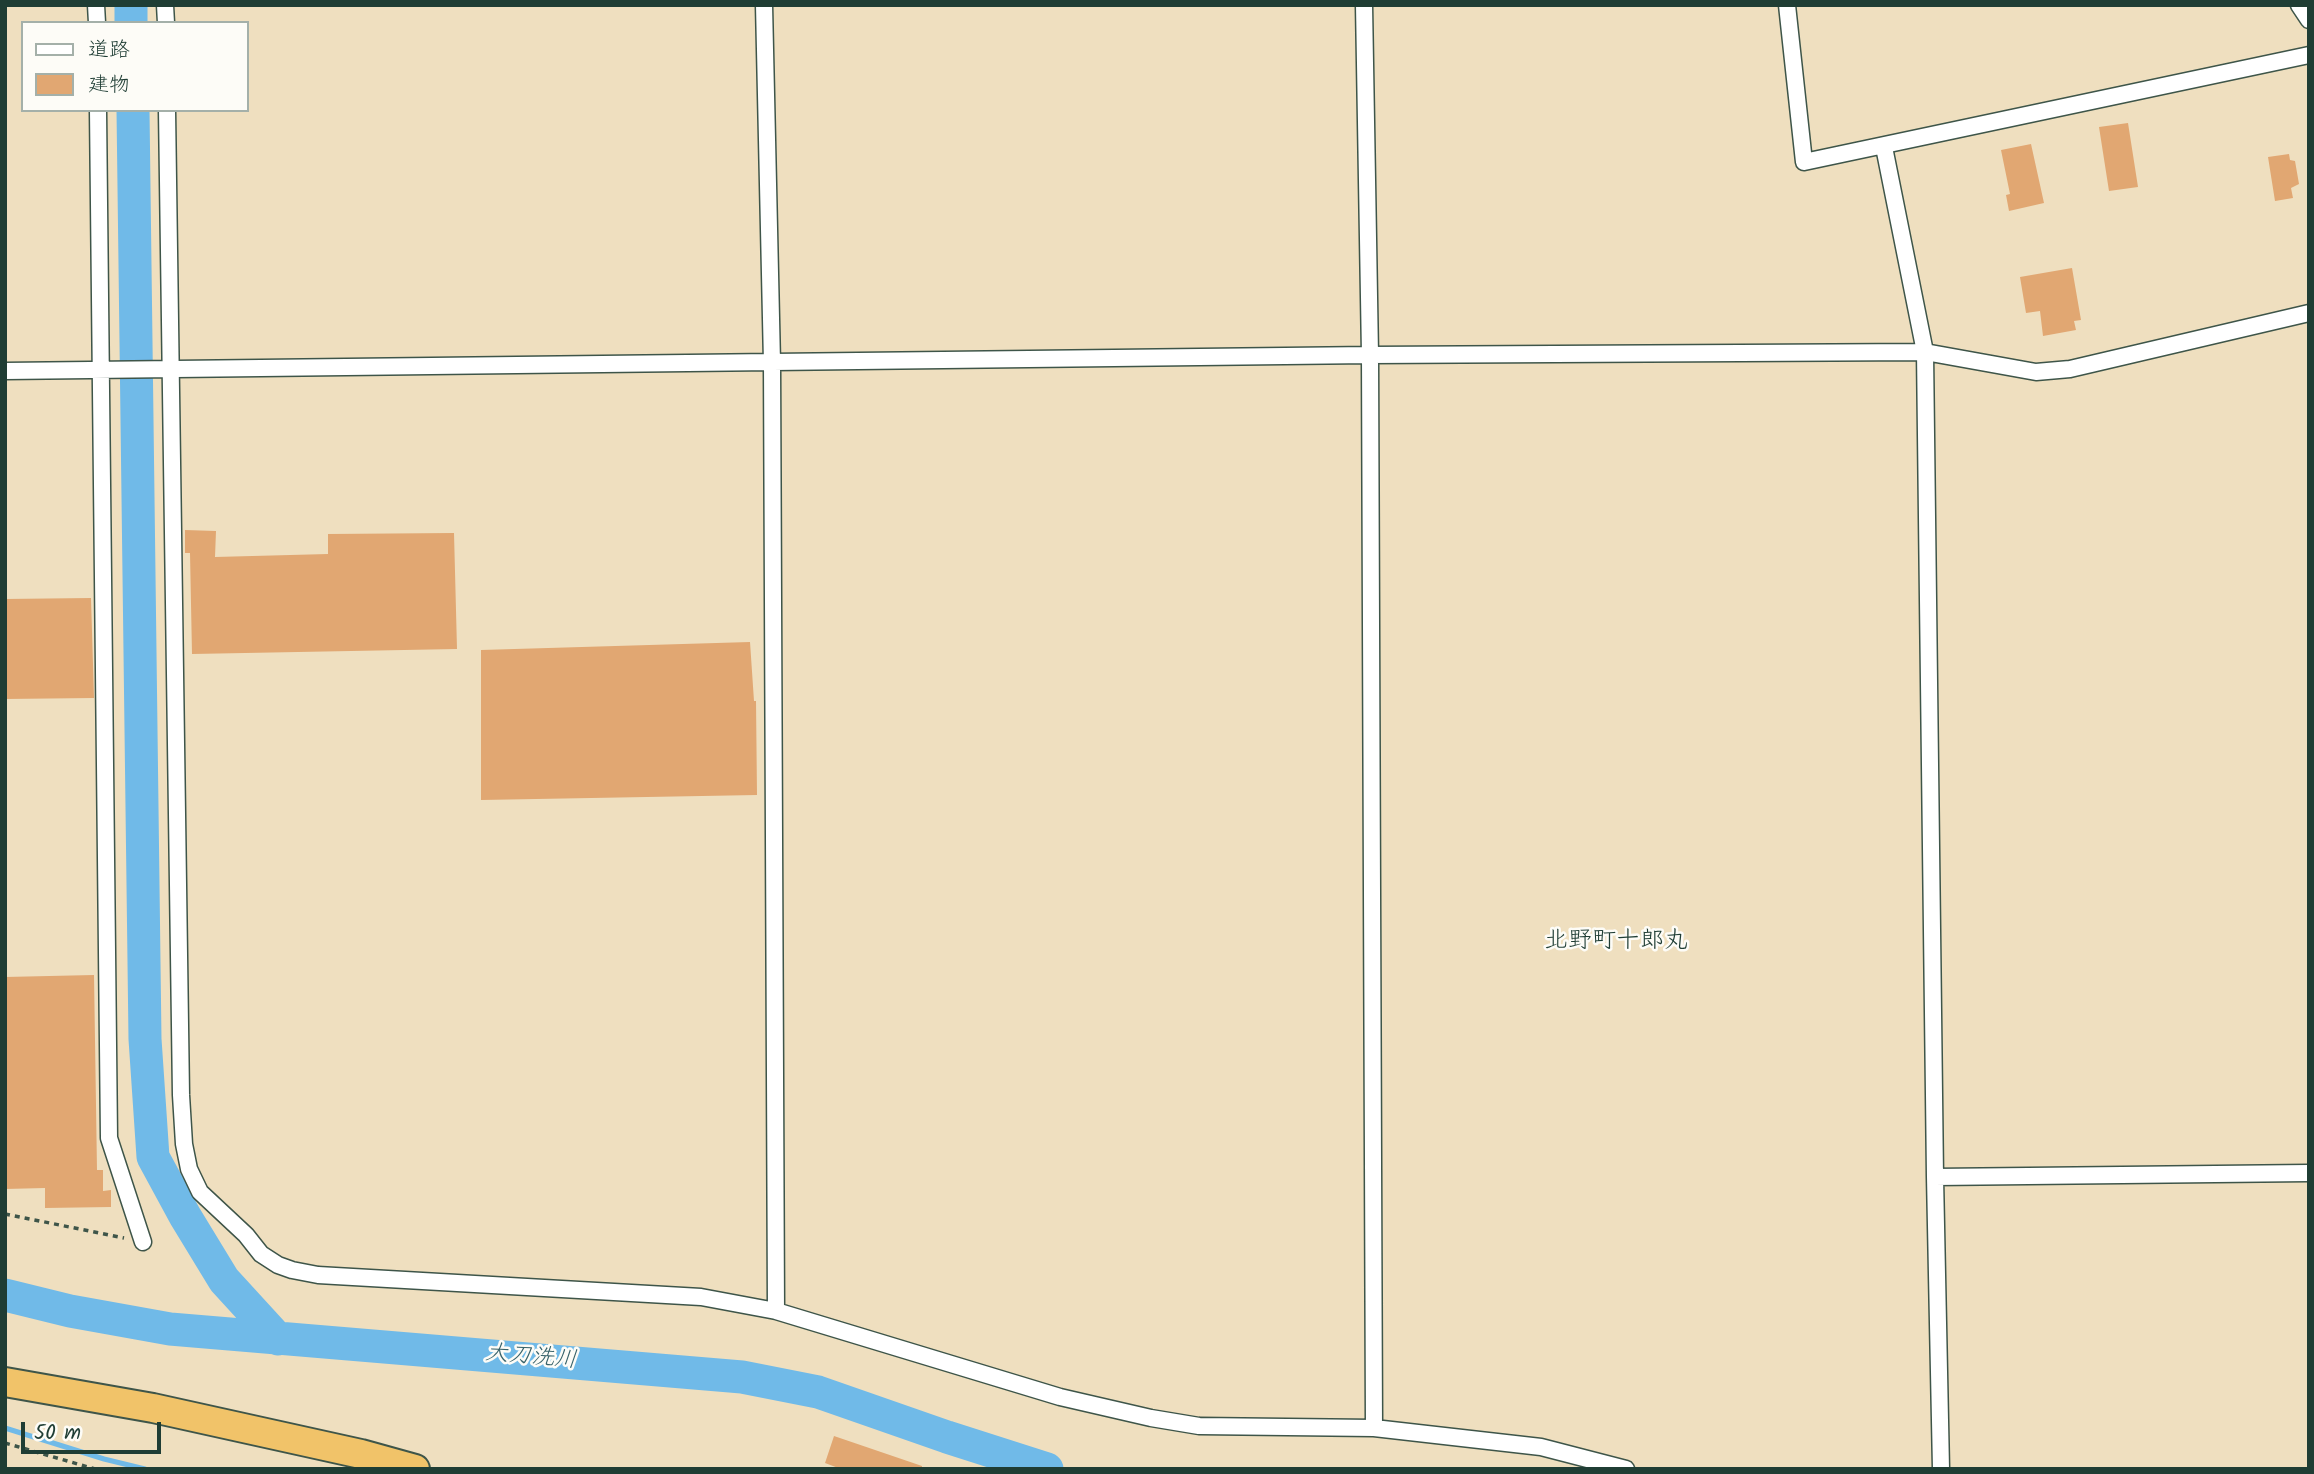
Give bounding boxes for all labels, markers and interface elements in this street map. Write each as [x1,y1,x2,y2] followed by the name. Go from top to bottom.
[21,21,248,112] legend
[88,34,130,67] text: 道路
[88,69,130,102] text: 建物
[1544,929,1688,957] district label: 北野町十郎丸
[484,1341,578,1377] water label: 大刀洗川
[24,1408,164,1452] scale bar
[34,1417,81,1450] text: 50 m

